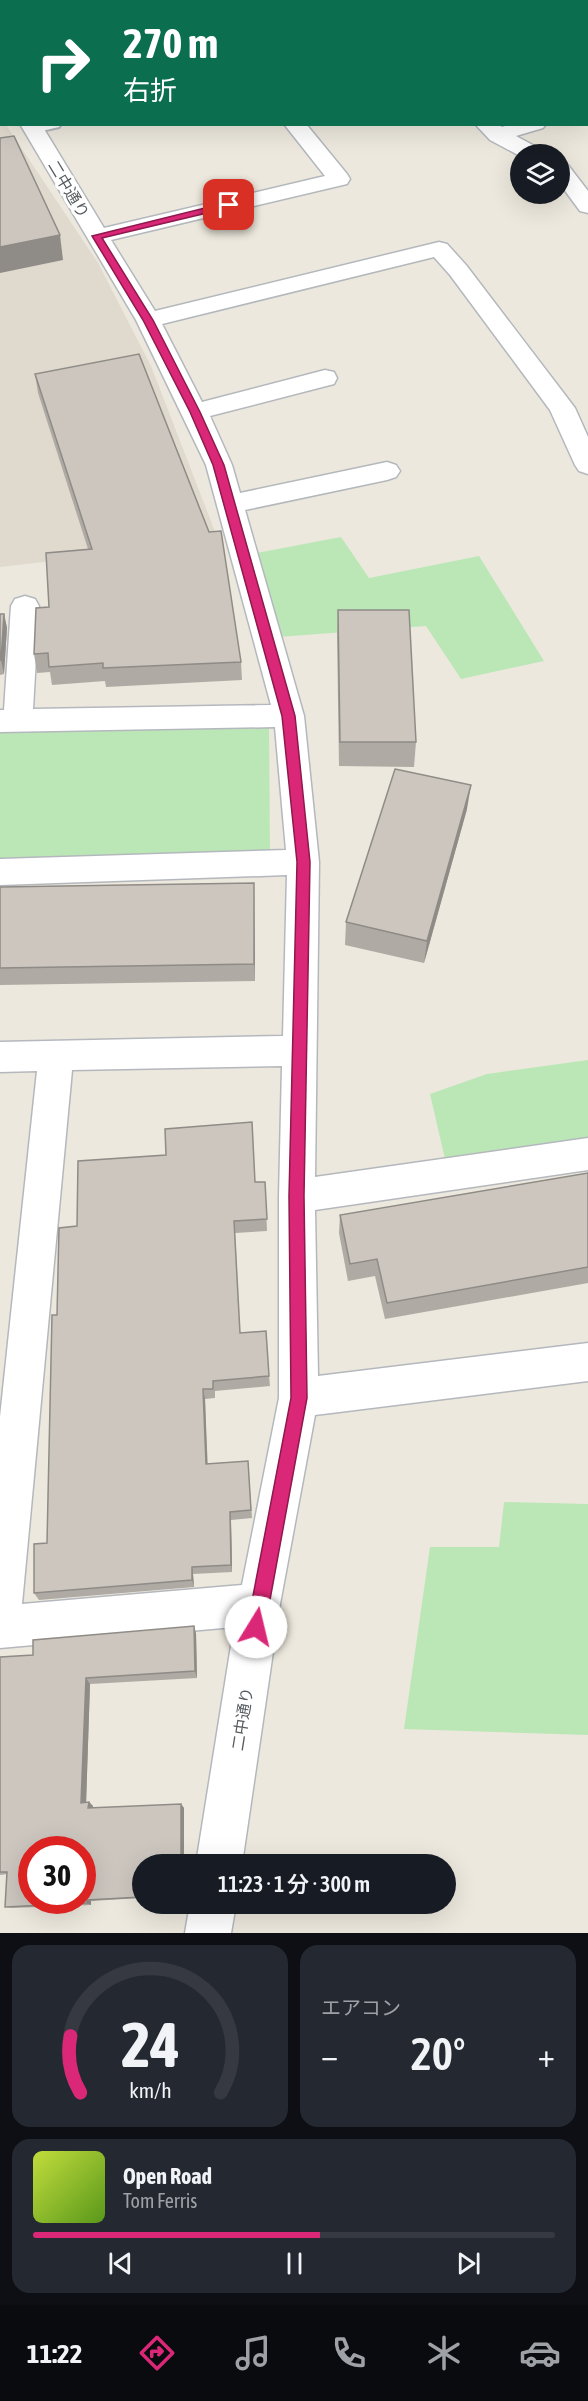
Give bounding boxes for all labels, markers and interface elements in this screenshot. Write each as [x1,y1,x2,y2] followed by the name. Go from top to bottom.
[123,19,218,67] text: 270 m
[24,24,102,102] icon: right
[123,75,177,106] text: 右折
[510,144,570,204] map controls
[510,144,570,204] button: layers
[45,157,93,221] street label: 二中通り
[203,179,254,230] pin
[212,188,245,221] icon: arrive
[224,1595,288,1659] position arrow
[228,1686,256,1752] street label: 二中通り
[18,1836,96,1914] speed limit sign: 30
[218,1871,370,1897] text: 11:23 · 1 分 · 300 m
[321,1996,401,2019] text: エアコン
[121,2009,179,2080] text: 24
[411,2028,465,2080] text: 20°
[321,2036,338,2074] text: −
[538,2036,555,2074] text: +
[129,2078,171,2103] text: km/h
[123,2163,212,2189] text: Open Road
[123,2189,197,2212] text: Tom Ferris
[104,2247,137,2280] icon: previous
[278,2247,311,2280] icon: pause
[452,2247,485,2280] icon: next
[136,2332,178,2374] icon: directions
[232,2332,274,2374] icon: music
[328,2332,370,2374] icon: phone
[423,2332,465,2374] icon: climate
[519,2332,561,2374] icon: car
[27,2338,82,2369] text: 11:22

